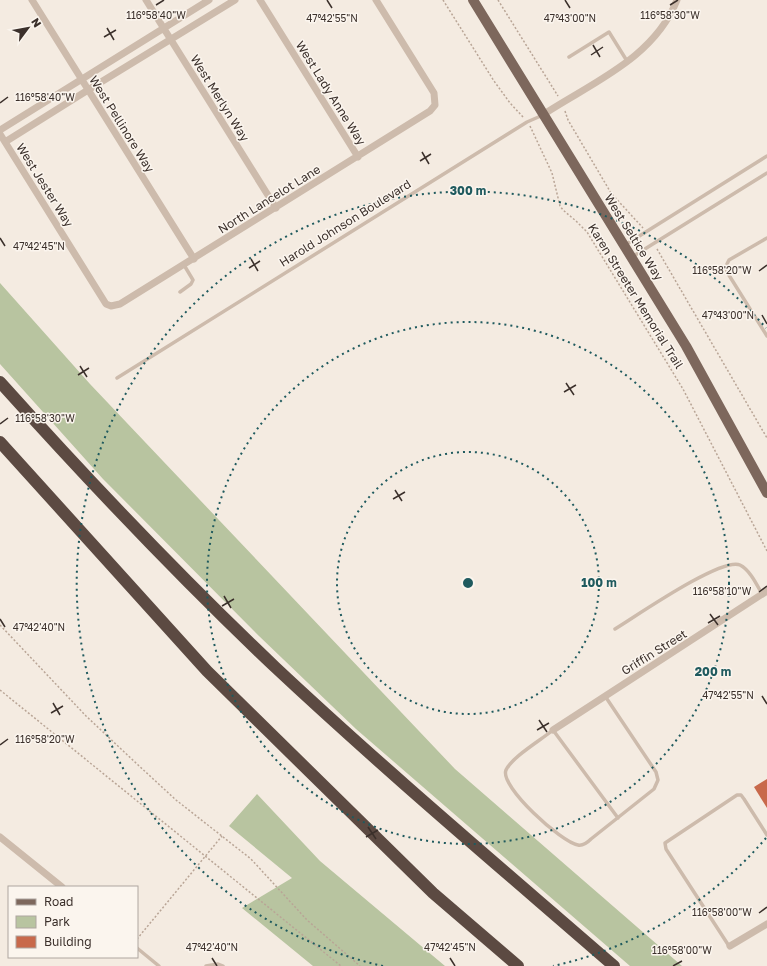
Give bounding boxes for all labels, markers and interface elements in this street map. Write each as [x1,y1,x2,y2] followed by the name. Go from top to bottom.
[8,8,48,48] north arrow
[126,9,186,21] text: 116°58'40"W
[640,9,700,21] text: 116°58'30"W
[306,12,358,24] text: 47°42'55"N
[544,12,596,24] text: 47°43'00"N
[29,15,45,29] text: N
[293,38,369,148] street label: West Lady Anne Way
[187,52,253,144] street label: West Merlyn Way
[86,73,158,175] street label: West Pellinore Way
[15,91,75,103] text: 116°58'40"W
[13,140,77,230] street label: West Jester Way
[215,161,323,237] street label: North Lancelot Lane
[276,176,414,270] street label: Harold Johnson Boulevard
[450,183,486,198] text: 300 m
[601,191,667,283] street label: West Seltice Way
[585,221,687,372] street label: Karen Streeter Memorial Trail
[13,240,65,252] text: 47°42'45"N
[692,264,752,276] text: 116°58'20"W
[702,309,754,321] text: 47°43'00"N
[15,412,75,424] text: 116°58'30"W
[581,575,617,590] text: 100 m
[461,576,475,590] centre of rings
[693,585,752,597] text: 116°58'10"W
[13,621,65,633] text: 47°42'40"N
[618,626,690,678] street label: Griffin Street
[695,664,731,679] text: 200 m
[702,689,754,701] text: 47°42'55"N
[15,733,75,745] text: 116°58'20"W
[8,886,138,958] legend
[44,894,73,909] text: Road
[692,906,752,918] text: 116°58'00"W
[44,914,70,929] text: Park
[44,934,92,949] text: Building
[186,941,238,953] text: 47°42'40"N
[424,941,476,953] text: 47°42'45"N
[652,944,712,956] text: 116°58'00"W

